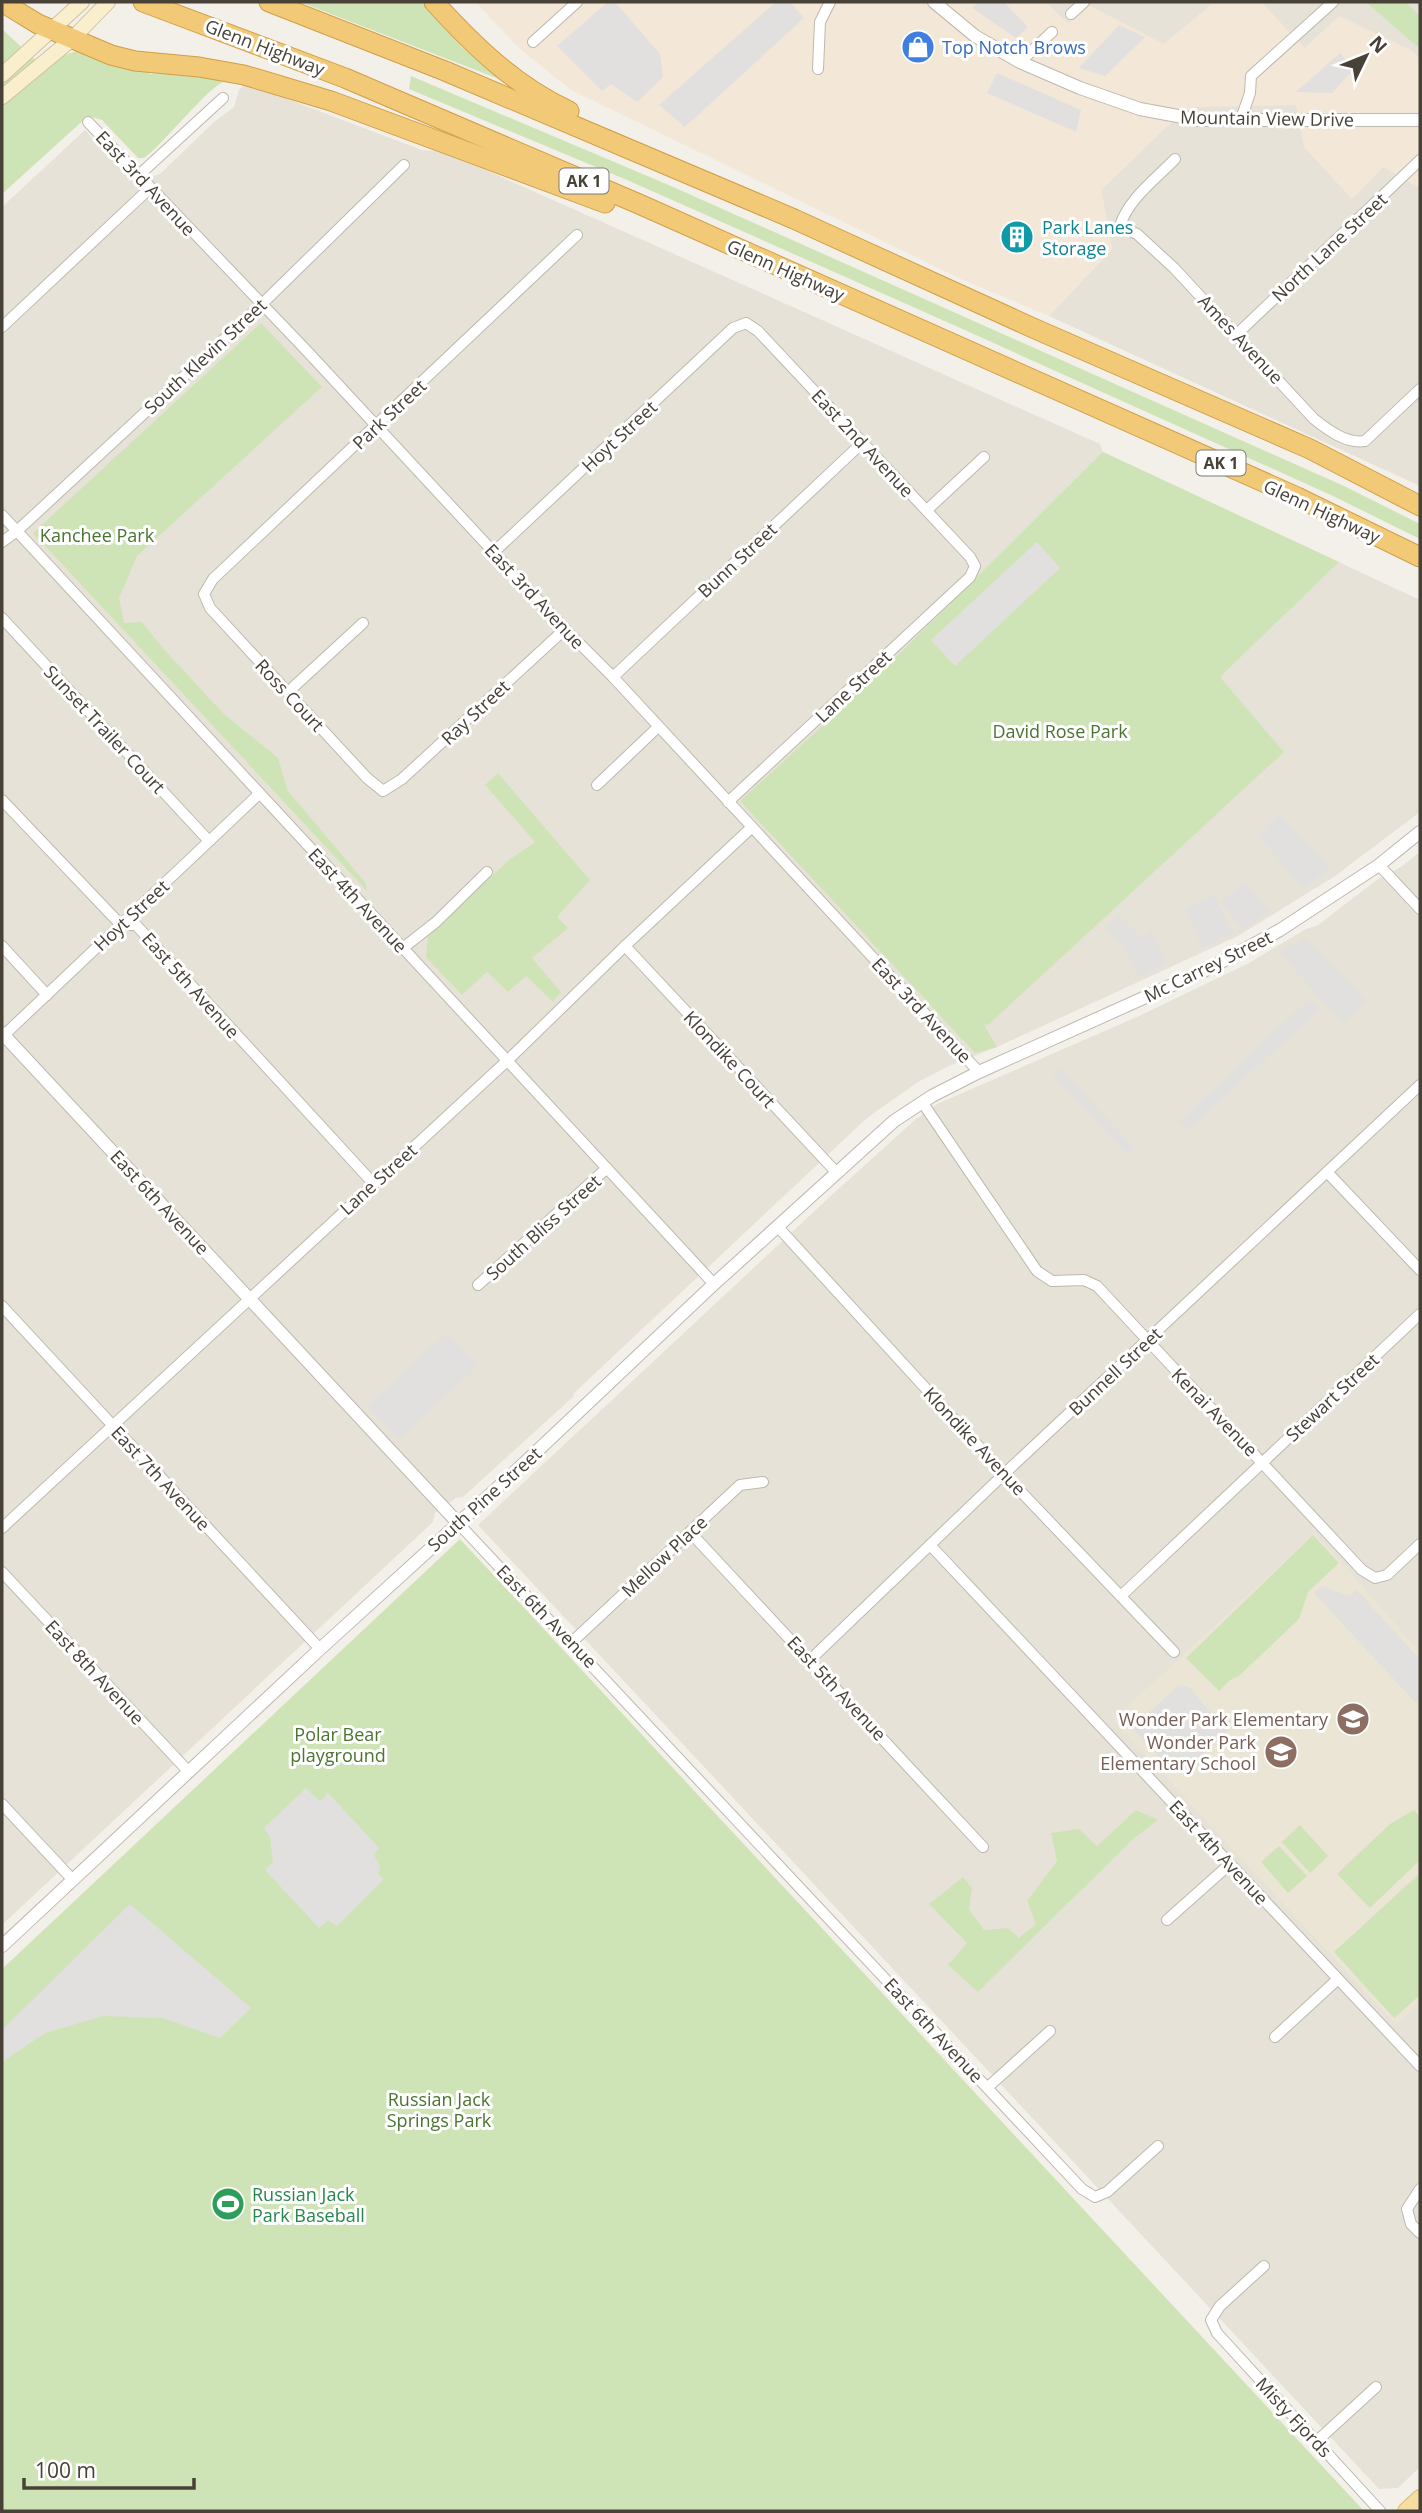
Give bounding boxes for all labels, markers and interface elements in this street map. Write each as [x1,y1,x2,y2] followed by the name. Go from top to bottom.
[202,13,329,81] street label: Glenn Highway
[1331,21,1401,91] north arrow
[899,28,937,66] shop icon: Top Notch Brows
[1364,30,1393,59] text: N
[942,35,1086,59] place label: Top Notch Brows
[1180,104,1354,132] street label: Mountain View Drive
[91,125,201,241] street label: East 3rd Avenue
[560,168,608,194] road number: AK 1
[1266,187,1392,307] street label: North Lane Street
[1042,215,1133,260] place label: Park Lanes Storage
[998,218,1036,256] building icon: Park Lanes Storage
[724,233,849,307] street label: Glenn Highway
[1193,289,1289,389] street label: Ames Avenue
[139,293,271,419] street label: South Klevin Street
[347,374,431,454] street label: Park Street
[807,384,919,502] street label: East 2nd Avenue
[576,395,662,477] street label: Hoyt Street
[1196,450,1246,476] road number: AK 1
[1260,473,1385,549] street label: Glenn Highway
[692,517,782,603] street label: Bunn Street
[40,523,155,547] park label: Kanchee Park
[480,538,590,654] street label: East 3rd Avenue
[810,645,896,727] street label: Lane Street
[250,654,330,736] street label: Ross Court
[39,660,171,798] street label: Sunset Trailer Court
[436,674,514,750] street label: Ray Street
[992,719,1128,743] park label: David Rose Park
[303,843,413,957] street label: East 4th Avenue
[88,874,174,956] street label: Hoyt Street
[1140,925,1276,1007] street label: Mc Carrey Street
[137,927,245,1043] street label: East 5th Avenue
[867,952,977,1068] street label: East 3rd Avenue
[679,1005,781,1113] street label: Klondike Court
[334,1138,422,1220] street label: Lane Street
[105,1145,215,1259] street label: East 6th Avenue
[480,1169,606,1285] street label: South Bliss Street
[1063,1322,1167,1420] street label: Bunnell Street
[1280,1348,1384,1446] street label: Stewart Street
[1167,1363,1263,1461] street label: Kenai Avenue
[919,1382,1031,1500] street label: Klondike Avenue
[106,1421,216,1535] street label: East 7th Avenue
[422,1441,546,1557] street label: South Pine Street
[616,1510,712,1602] street label: Mellow Place
[492,1559,602,1673] street label: East 6th Avenue
[40,1615,150,1729] street label: East 8th Avenue
[782,1631,892,1745] street label: East 5th Avenue
[1334,1700,1372,1738] school or university icon: Wonder Park Elementary
[1119,1707,1329,1731] place label: Wonder Park Elementary
[290,1722,386,1767] park label: Polar Bear playground
[1100,1730,1257,1775] place label: Wonder Park Elementary School
[1262,1733,1300,1771] school or university icon: Wonder Park Elementary School
[1164,1795,1274,1909] street label: East 4th Avenue
[879,1973,989,2087] street label: East 6th Avenue
[387,2087,492,2132] park label: Russian Jack Springs Park
[252,2182,365,2227] place label: Russian Jack Park Baseball
[209,2185,247,2223] sports icon: Russian Jack Park Baseball
[1251,2372,1337,2462] street label: Misty Fjords
[24,2446,194,2490] scale bar
[35,2456,96,2484] text: 100 m

